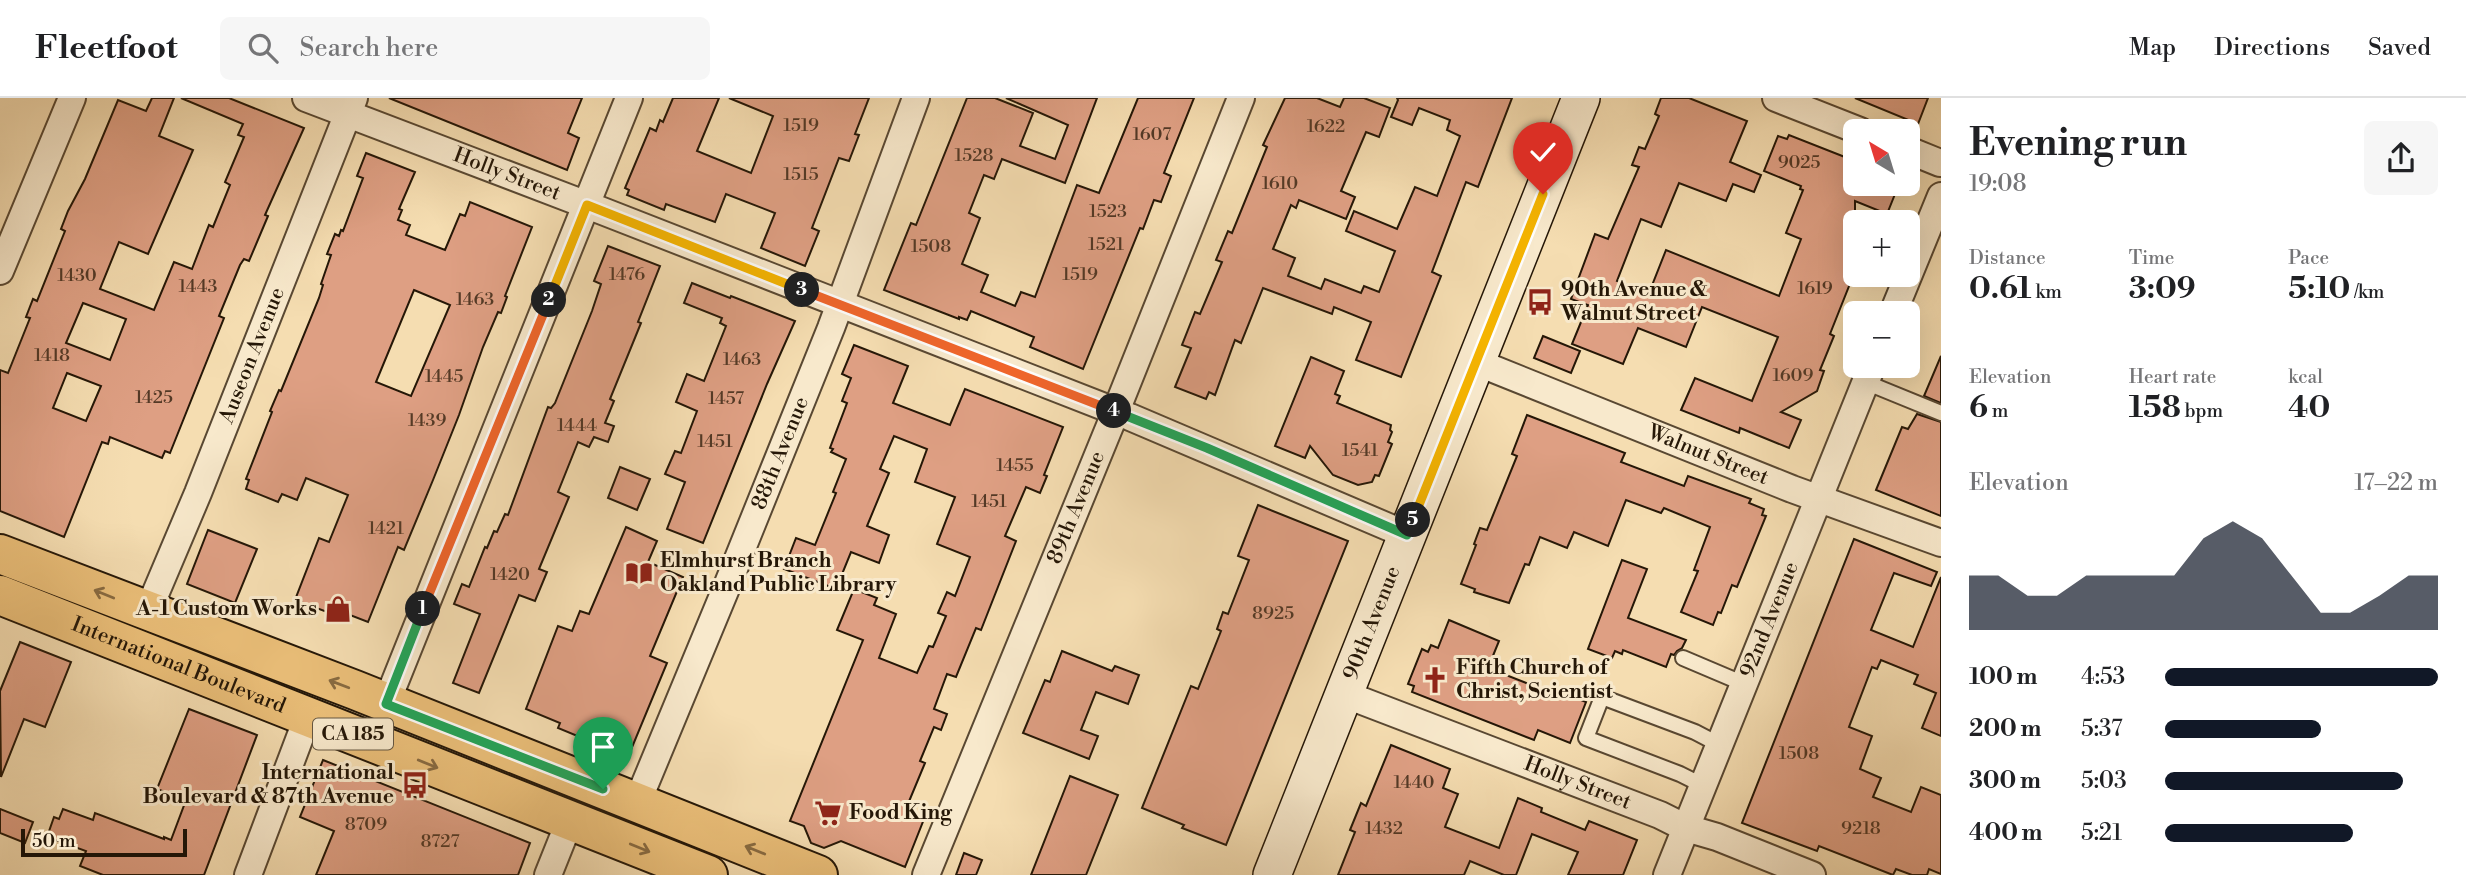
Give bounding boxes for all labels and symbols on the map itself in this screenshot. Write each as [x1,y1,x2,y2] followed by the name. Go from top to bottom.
[783,114,819,137] house number: 1519
[1307,115,1345,138] house number: 1622
[1843,119,1920,196] north arrow
[1513,122,1573,194] pin
[1133,123,1171,146] house number: 1607
[450,142,565,207] street label: Holly Street
[955,144,993,167] house number: 1528
[1778,151,1820,174] house number: 9025
[783,163,819,186] house number: 1515
[1262,172,1298,195] house number: 1610
[1089,200,1127,223] house number: 1523
[1088,233,1124,256] house number: 1521
[911,235,951,258] house number: 1508
[609,263,645,286] house number: 1476
[1062,263,1098,286] house number: 1519
[57,264,97,287] house number: 1430
[784,272,820,308] pin: 3
[179,275,217,298] house number: 1443
[1560,277,1708,327] place label: 90th Avenue & Walnut Street
[1797,277,1833,300] house number: 1619
[532,282,566,318] pin: 2
[213,284,291,428] street label: Auseon Avenue
[1525,287,1555,317] bus stop icon: 90th Avenue & Walnut Street
[456,288,494,311] house number: 1463
[34,344,70,367] house number: 1418
[723,348,761,371] house number: 1463
[1773,364,1814,387] house number: 1609
[425,365,463,388] house number: 1445
[135,386,173,409] house number: 1425
[708,387,744,410] house number: 1457
[746,393,815,514] street label: 88th Avenue
[1096,394,1132,428] pin: 4
[408,409,446,432] house number: 1439
[557,414,597,437] house number: 1444
[1643,419,1773,491] street label: Walnut Street
[697,430,733,453] house number: 1451
[1342,439,1378,462] house number: 1541
[1042,447,1111,568] street label: 89th Avenue
[996,454,1034,477] house number: 1455
[971,490,1007,513] house number: 1451
[1396,502,1430,538] pin: 5
[368,517,404,540] house number: 1421
[660,548,897,598] place label: Elmhurst Branch Oakland Public Library
[624,558,654,588] library icon: Elmhurst Branch Oakland Public Library
[1735,558,1805,682] street label: 92nd Avenue
[1338,562,1406,684] street label: 90th Avenue
[490,563,530,586] house number: 1420
[93,586,115,599] one-way arrow
[406,592,440,626] pin: 1
[323,594,353,624] shop icon: A-1 Custom Works
[135,596,317,622] place label: A-1 Custom Works
[1252,602,1294,625] house number: 8925
[68,612,289,720] street label: International Boulevard
[1456,655,1613,705] place label: Fifth Church of Christ, Scientist
[1420,665,1450,695] church icon: Fifth Church of Christ, Scientist
[328,677,350,690] one-way arrow
[573,717,633,789] pin
[313,719,393,750] road number: CA 185
[1779,742,1819,765] house number: 1508
[1520,751,1635,816] street label: Holly Street
[417,758,439,771] one-way arrow
[143,760,394,810] place label: International Boulevard & 87th Avenue
[400,770,430,800] bus stop icon: International Boulevard & 87th Avenue
[1394,771,1434,794] house number: 1440
[813,798,843,828] supermarket icon: Food King
[849,800,953,826] place label: Food King
[345,813,387,836] house number: 8709
[1365,817,1403,840] house number: 1432
[1841,817,1881,840] house number: 9218
[21,826,187,858] scale bar
[421,830,459,853] house number: 8727
[628,842,650,855] one-way arrow
[745,842,766,855] one-way arrow

